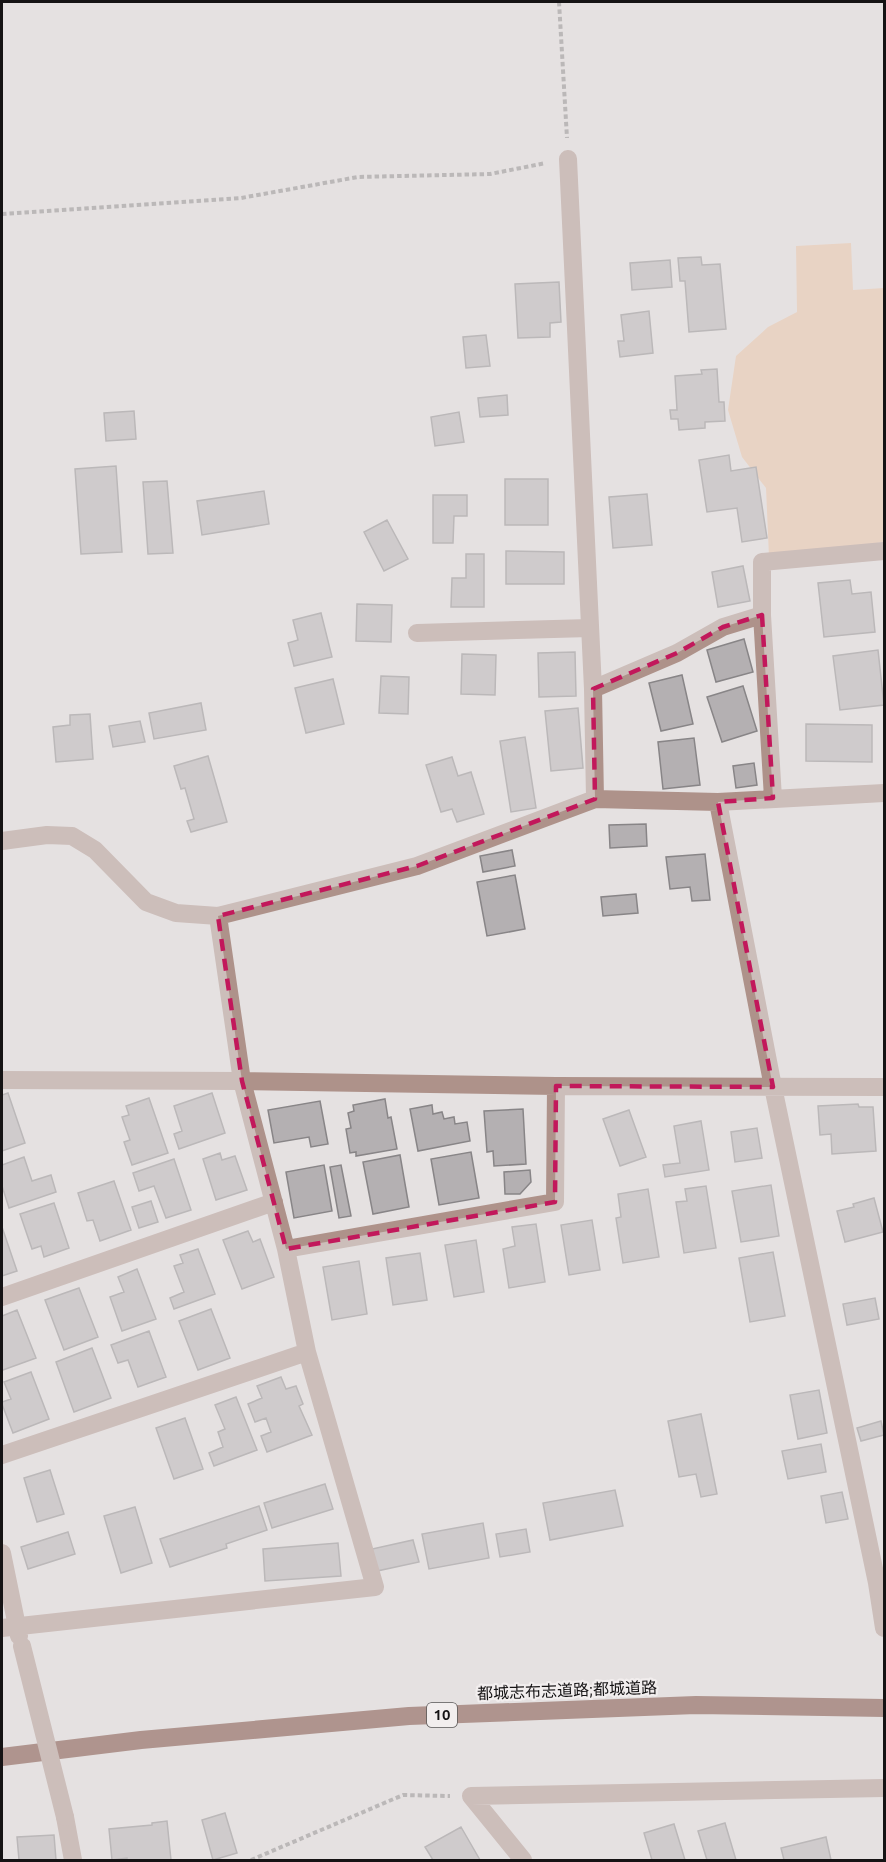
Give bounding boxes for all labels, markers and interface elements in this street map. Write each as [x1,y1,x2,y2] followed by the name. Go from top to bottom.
[477,1678,657,1702] street label: 都城志布志道路;都城道路
[427,1703,457,1727] road number: 10

